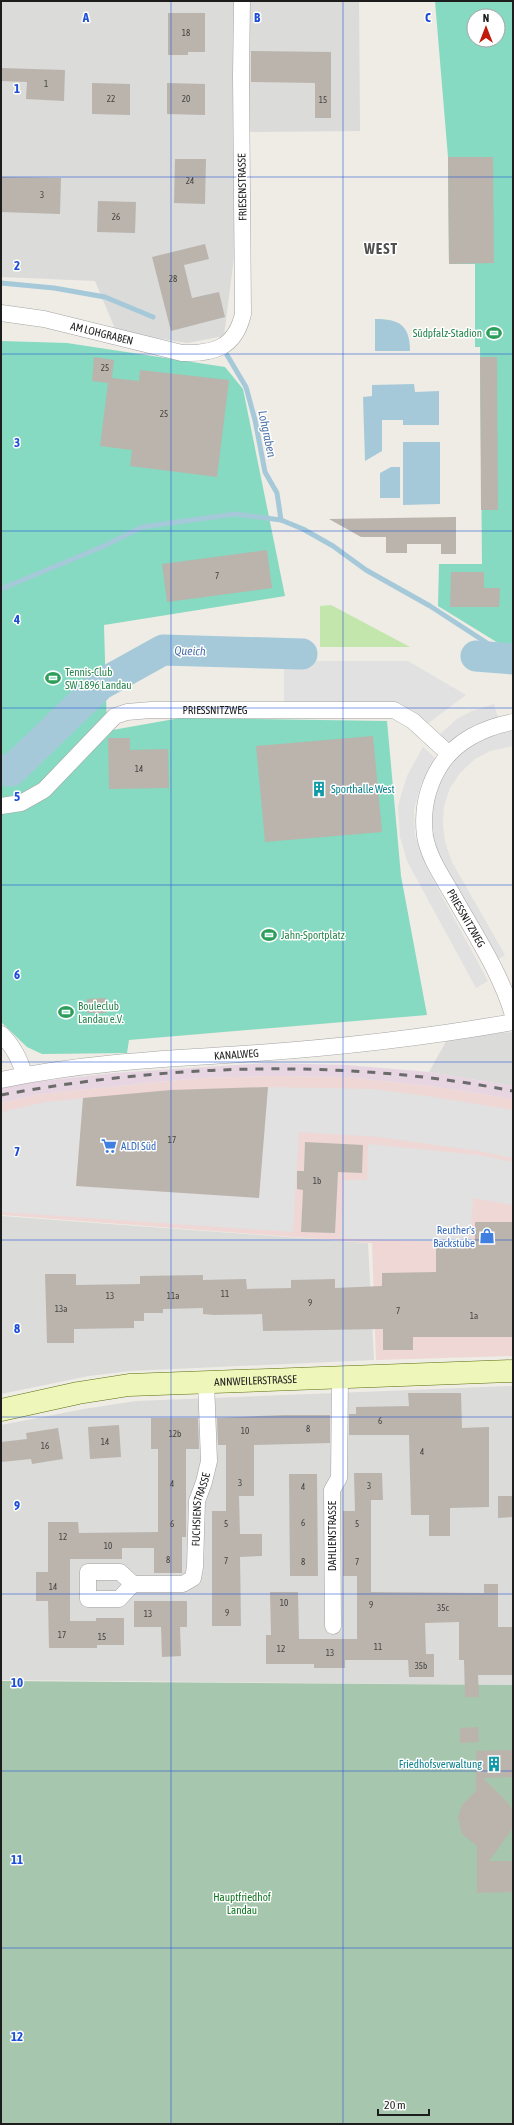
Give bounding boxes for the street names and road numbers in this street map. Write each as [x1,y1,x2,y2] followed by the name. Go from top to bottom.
[235,153,249,221] street label: FRIESENSTRASSE
[69,320,135,347] street label: AM LOHGRABEN
[182,704,248,716] street label: PRIESSNITZWEG
[445,887,488,950] street label: PRIESSNITZWEG
[214,1047,259,1062] street label: KANALWEG
[214,1373,297,1388] street label: ANNWEILERSTRASSE
[190,1471,212,1547] street label: FUCHSIENSTRASSE
[326,1500,338,1571] street label: DAHLIENSTRASSE

